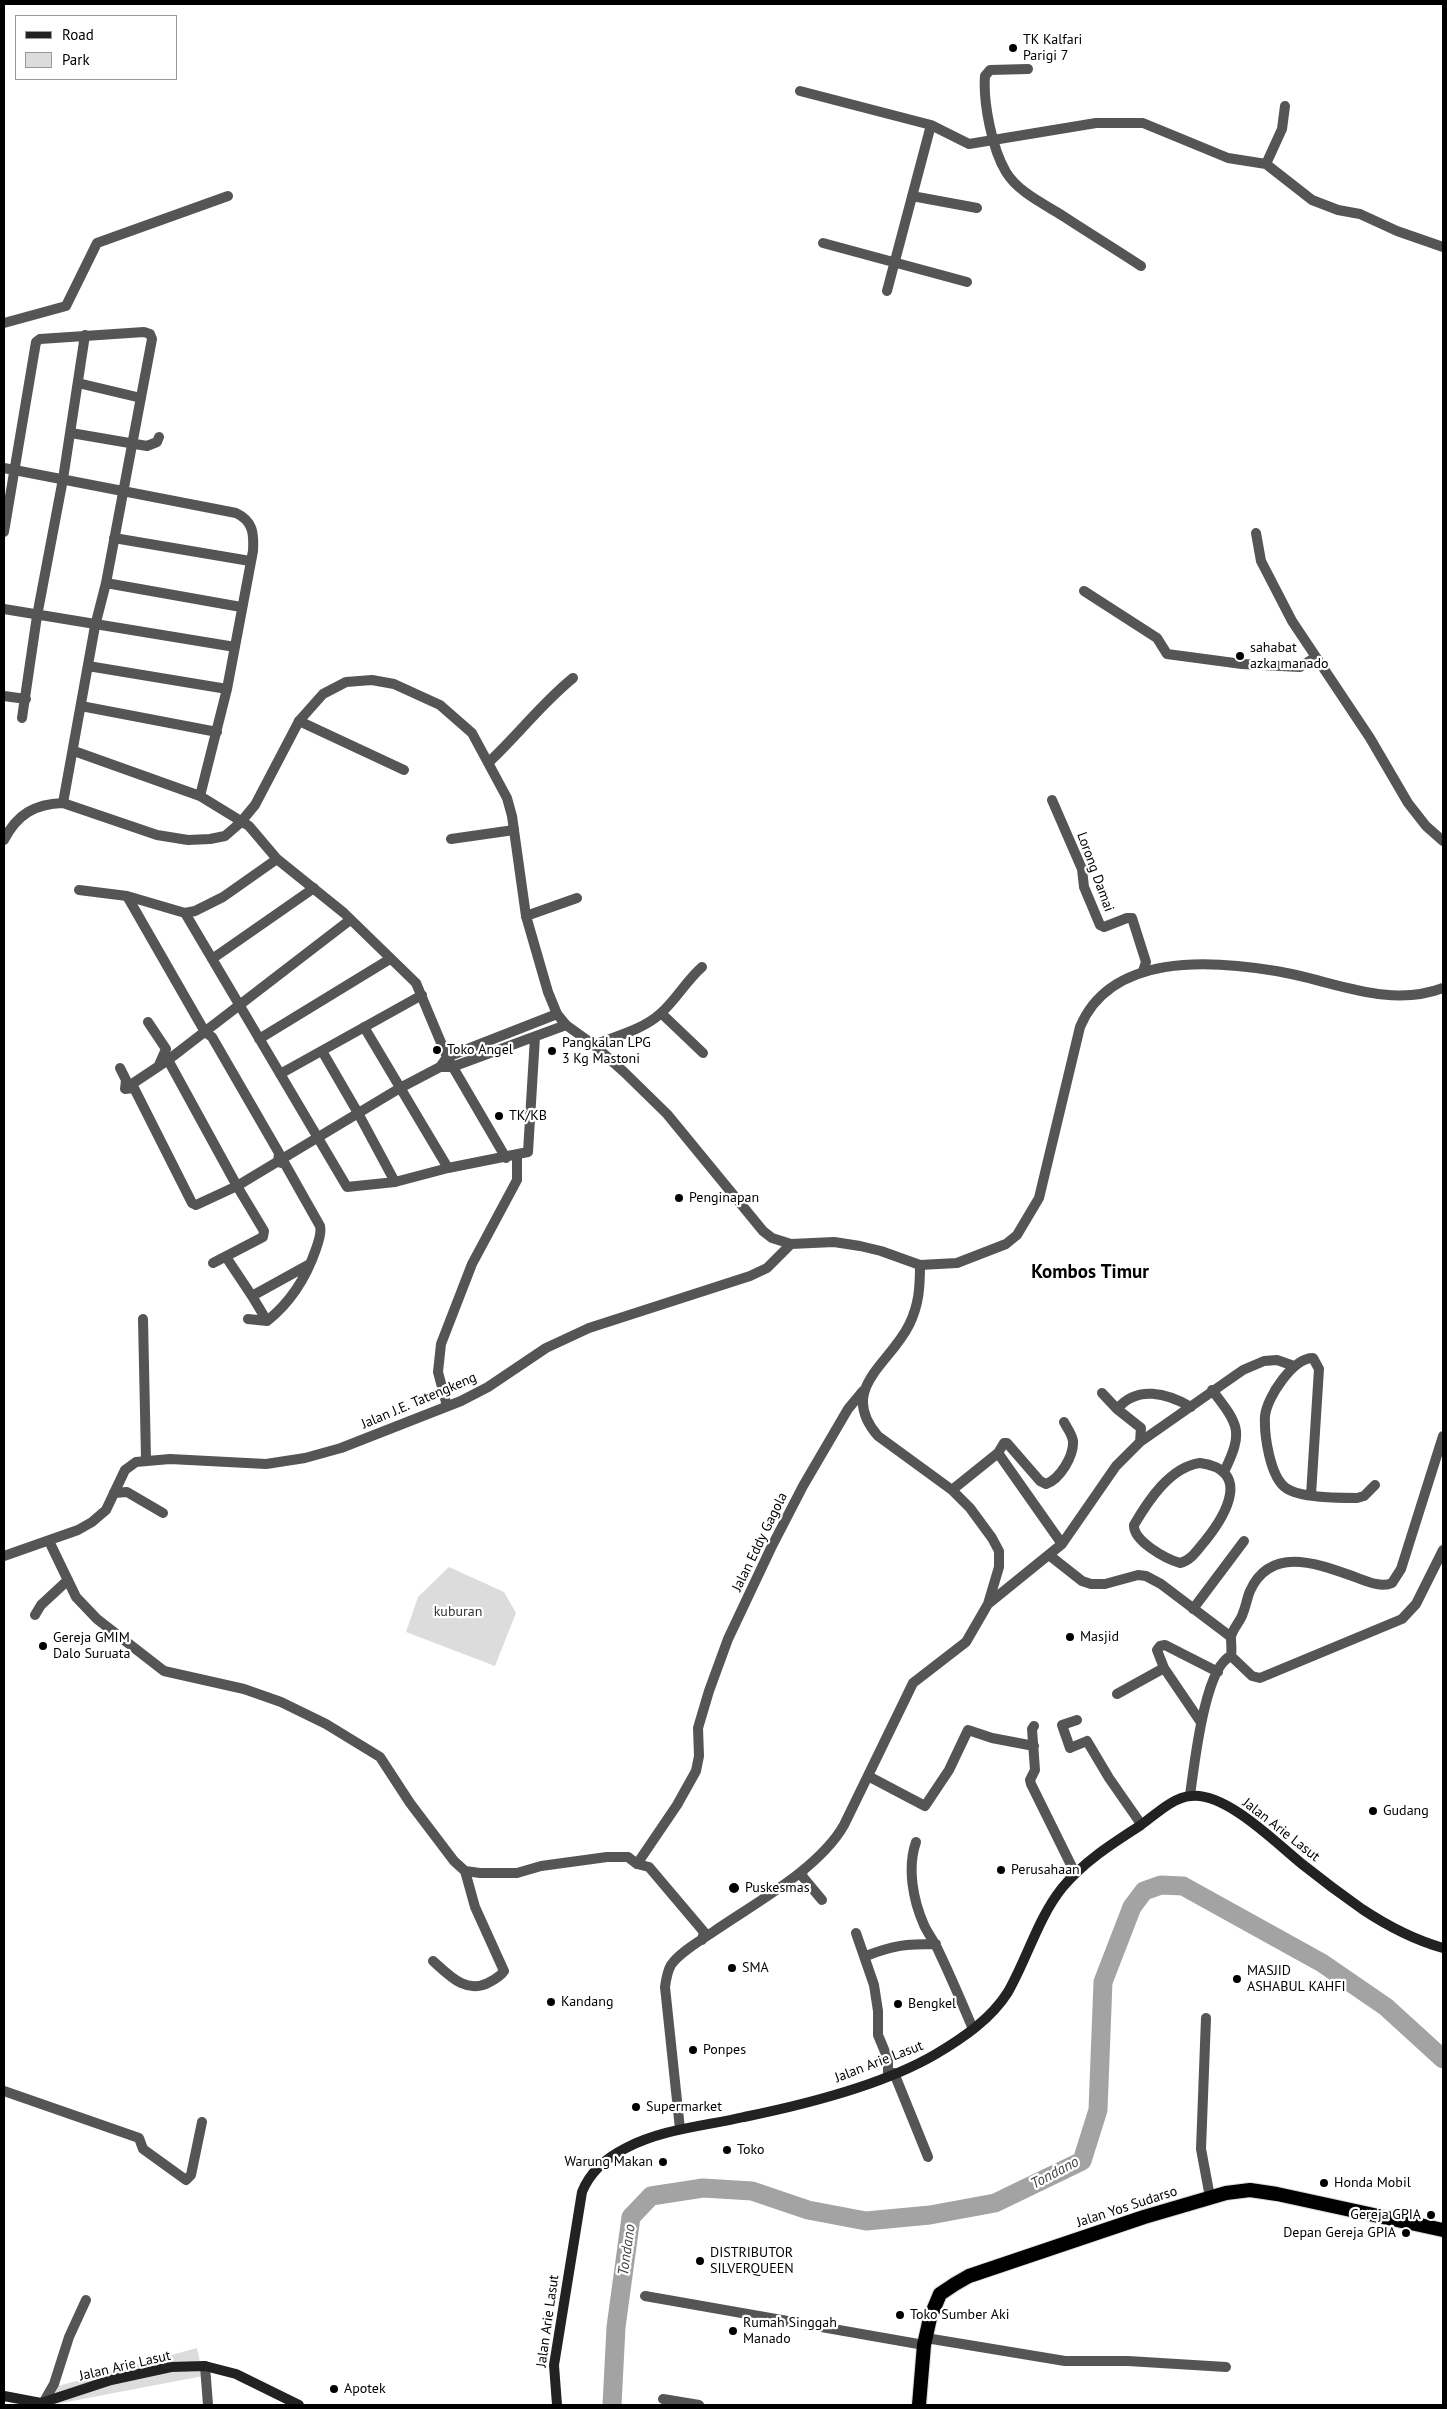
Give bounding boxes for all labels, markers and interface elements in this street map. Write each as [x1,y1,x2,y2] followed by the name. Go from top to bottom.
[15,15,178,80] legend
[62,25,94,44] text: Road
[1023,32,1082,64] place label: TK Kalfari Parigi 7
[1007,42,1019,54] marker: TK Kalfari Parigi 7
[62,50,90,69] text: Park
[1250,640,1329,672] place label: sahabat azka manado
[1234,650,1246,662] marker: sahabat azka manado
[1073,830,1117,914] street label: Lorong Damai
[562,1035,651,1068] place label: Pangkalan LPG 3 Kg Mastoni
[447,1042,513,1058] place label: Toko Angel
[431,1044,443,1056] marker: Toko Angel
[546,1045,558,1057] marker: Pangkalan LPG 3 Kg Mastoni
[509,1108,547,1124] place label: TK/KB
[493,1110,505,1122] marker: TK/KB
[689,1190,759,1206] place label: Penginapan
[673,1192,685,1204] marker: Penginapan
[1031,1262,1149,1284] district label: Kombos Timur
[359,1369,479,1433] street label: Jalan J.E. Tatengkeng
[729,1490,791,1594] street label: Jalan Eddy Gagola
[434,1604,482,1620] park label: kuburan
[1080,1629,1119,1645] place label: Masjid
[53,1630,130,1662] place label: Gereja GMIM Dalo Suruata
[1064,1631,1076,1643] marker: Masjid
[37,1640,49,1652] marker: Gereja GMIM Dalo Suruata
[1239,1795,1323,1865] street label: Jalan Arie Lasut
[1383,1803,1429,1819] place label: Gudang
[1367,1805,1379,1817] marker: Gudang
[1011,1862,1080,1878] place label: Perusahaan
[995,1864,1007,1876] marker: Perusahaan
[745,1880,810,1896] place label: Puskesmas
[727,1881,741,1895] marker: Puskesmas
[742,1960,769,1976] place label: SMA
[726,1962,738,1974] marker: SMA
[1247,1963,1346,1995] place label: MASJID ASHABUL KAHFI
[1231,1973,1243,1985] marker: MASJID ASHABUL KAHFI
[561,1994,613,2010] place label: Kandang
[545,1996,557,2008] marker: Kandang
[908,1996,956,2012] place label: Bengkel
[892,1998,904,2010] marker: Bengkel
[833,2037,925,2087] street label: Jalan Arie Lasut
[703,2042,746,2058] place label: Ponpes
[687,2044,699,2056] marker: Ponpes
[646,2099,722,2115] place label: Supermarket
[630,2101,642,2113] marker: Supermarket
[737,2142,765,2158] place label: Toko
[721,2144,733,2156] marker: Toko
[1028,2153,1082,2193] water label: Tondano
[564,2154,653,2170] place label: Warung Makan
[657,2156,669,2168] marker: Warung Makan
[1334,2175,1411,2191] place label: Honda Mobil
[1318,2177,1330,2189] marker: Honda Mobil
[1075,2183,1179,2231] street label: Jalan Yos Sudarso
[1350,2207,1421,2223] place label: Gereja GPIA
[1425,2209,1437,2221] marker: Gereja GPIA
[614,2223,640,2277] water label: Tondano
[1283,2225,1396,2241] place label: Depan Gereja GPIA
[1400,2227,1412,2239] marker: Depan Gereja GPIA
[710,2245,794,2278] place label: DISTRIBUTOR SILVERQUEEN
[694,2255,706,2267] marker: DISTRIBUTOR SILVERQUEEN
[533,2274,563,2368] street label: Jalan Arie Lasut
[910,2307,1009,2323] place label: Toko Sumber Aki
[894,2309,906,2321] marker: Toko Sumber Aki
[743,2315,837,2348] place label: Rumah Singgah Manado
[727,2325,739,2337] marker: Rumah Singgah Manado
[78,2347,172,2385] street label: Jalan Arie Lasut
[344,2381,386,2397] place label: Apotek
[328,2383,340,2395] marker: Apotek

